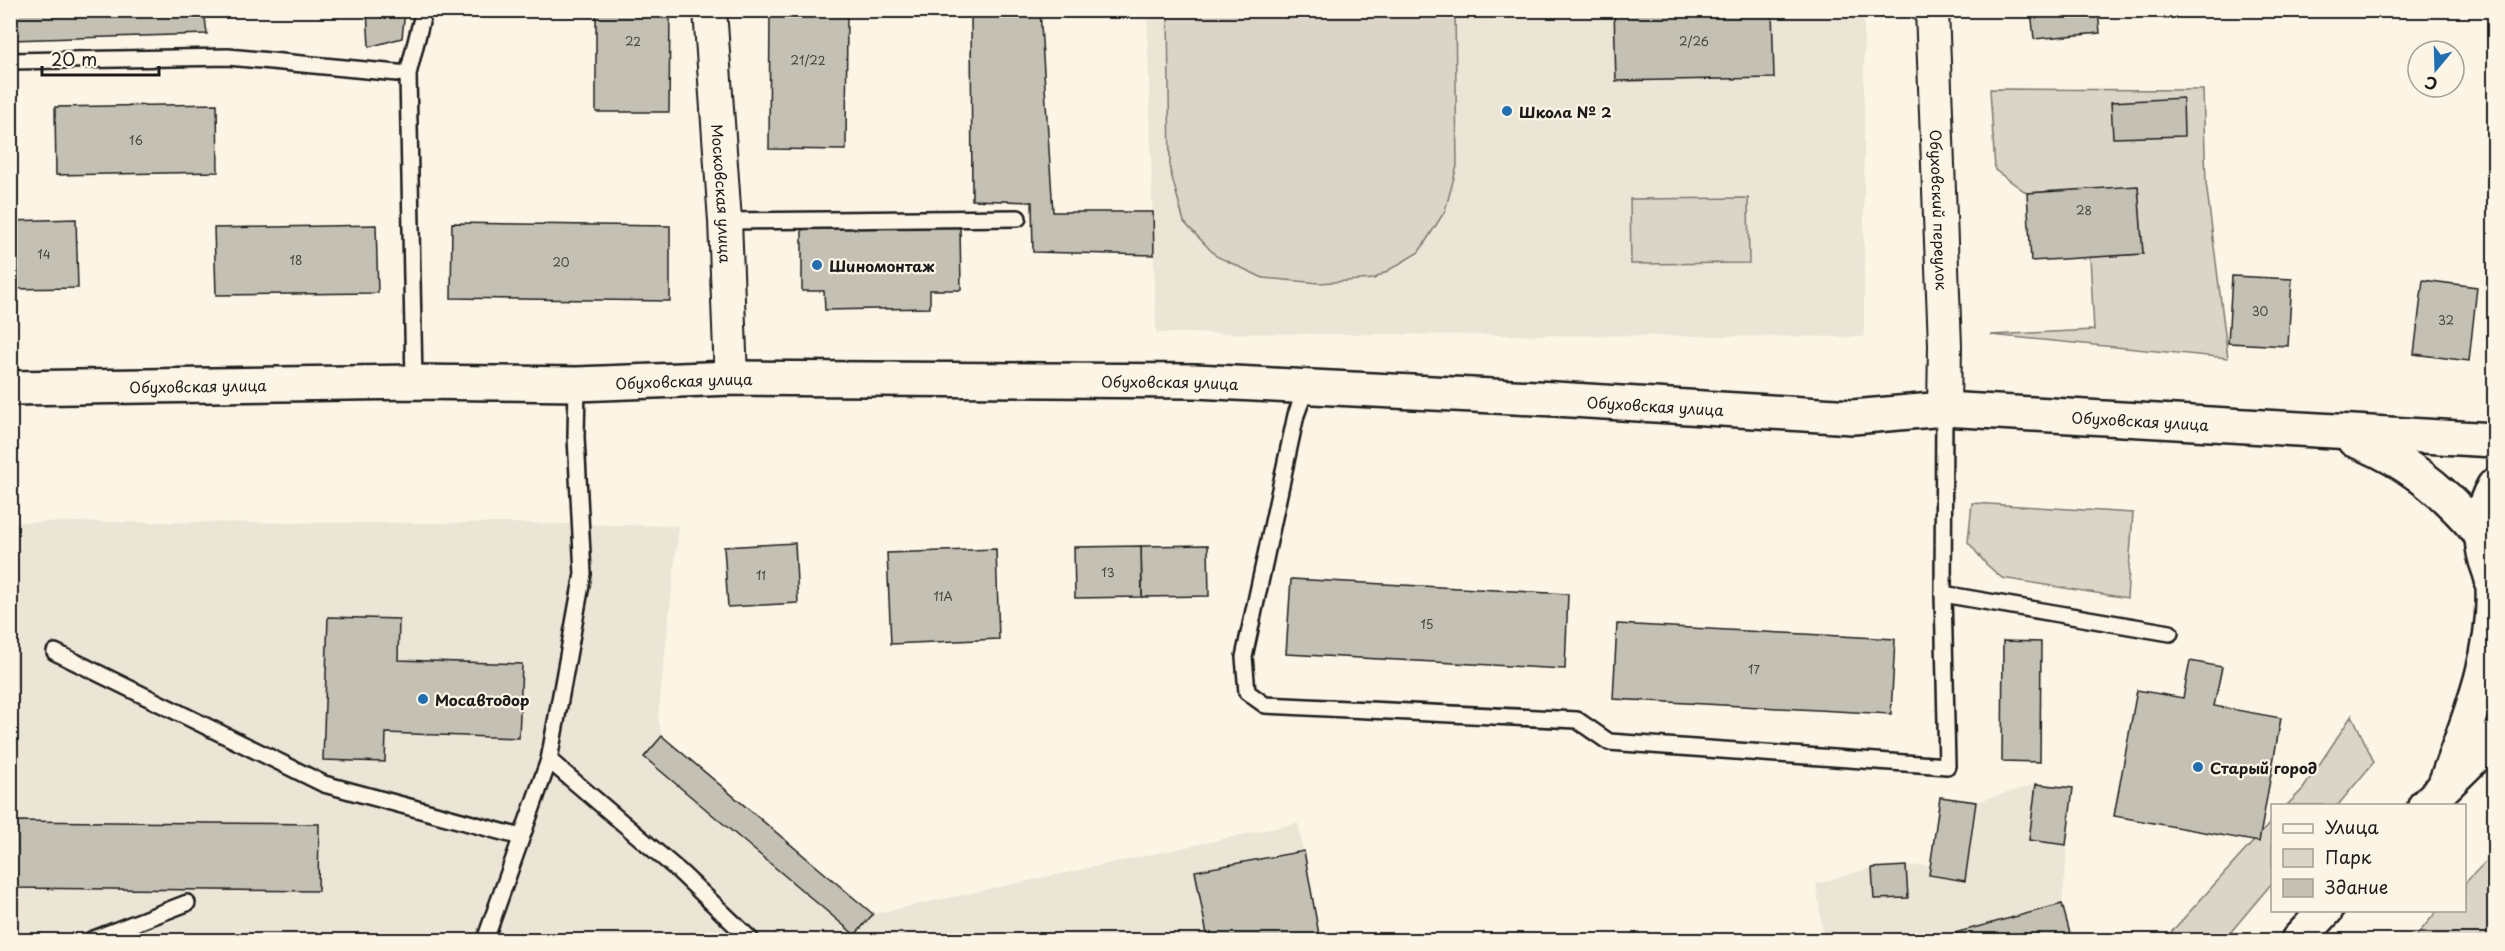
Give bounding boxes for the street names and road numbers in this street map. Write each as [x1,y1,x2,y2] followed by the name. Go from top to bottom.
[707,123,738,264] street label: Московская улица
[1925,129,1954,291] street label: Обуховский переулок
[615,366,753,394] street label: Обуховская улица
[1101,369,1240,395] street label: Обуховская улица
[129,373,267,398] street label: Обуховская улица
[1586,389,1725,421] street label: Обуховская улица
[2071,405,2210,435] street label: Обуховская улица

